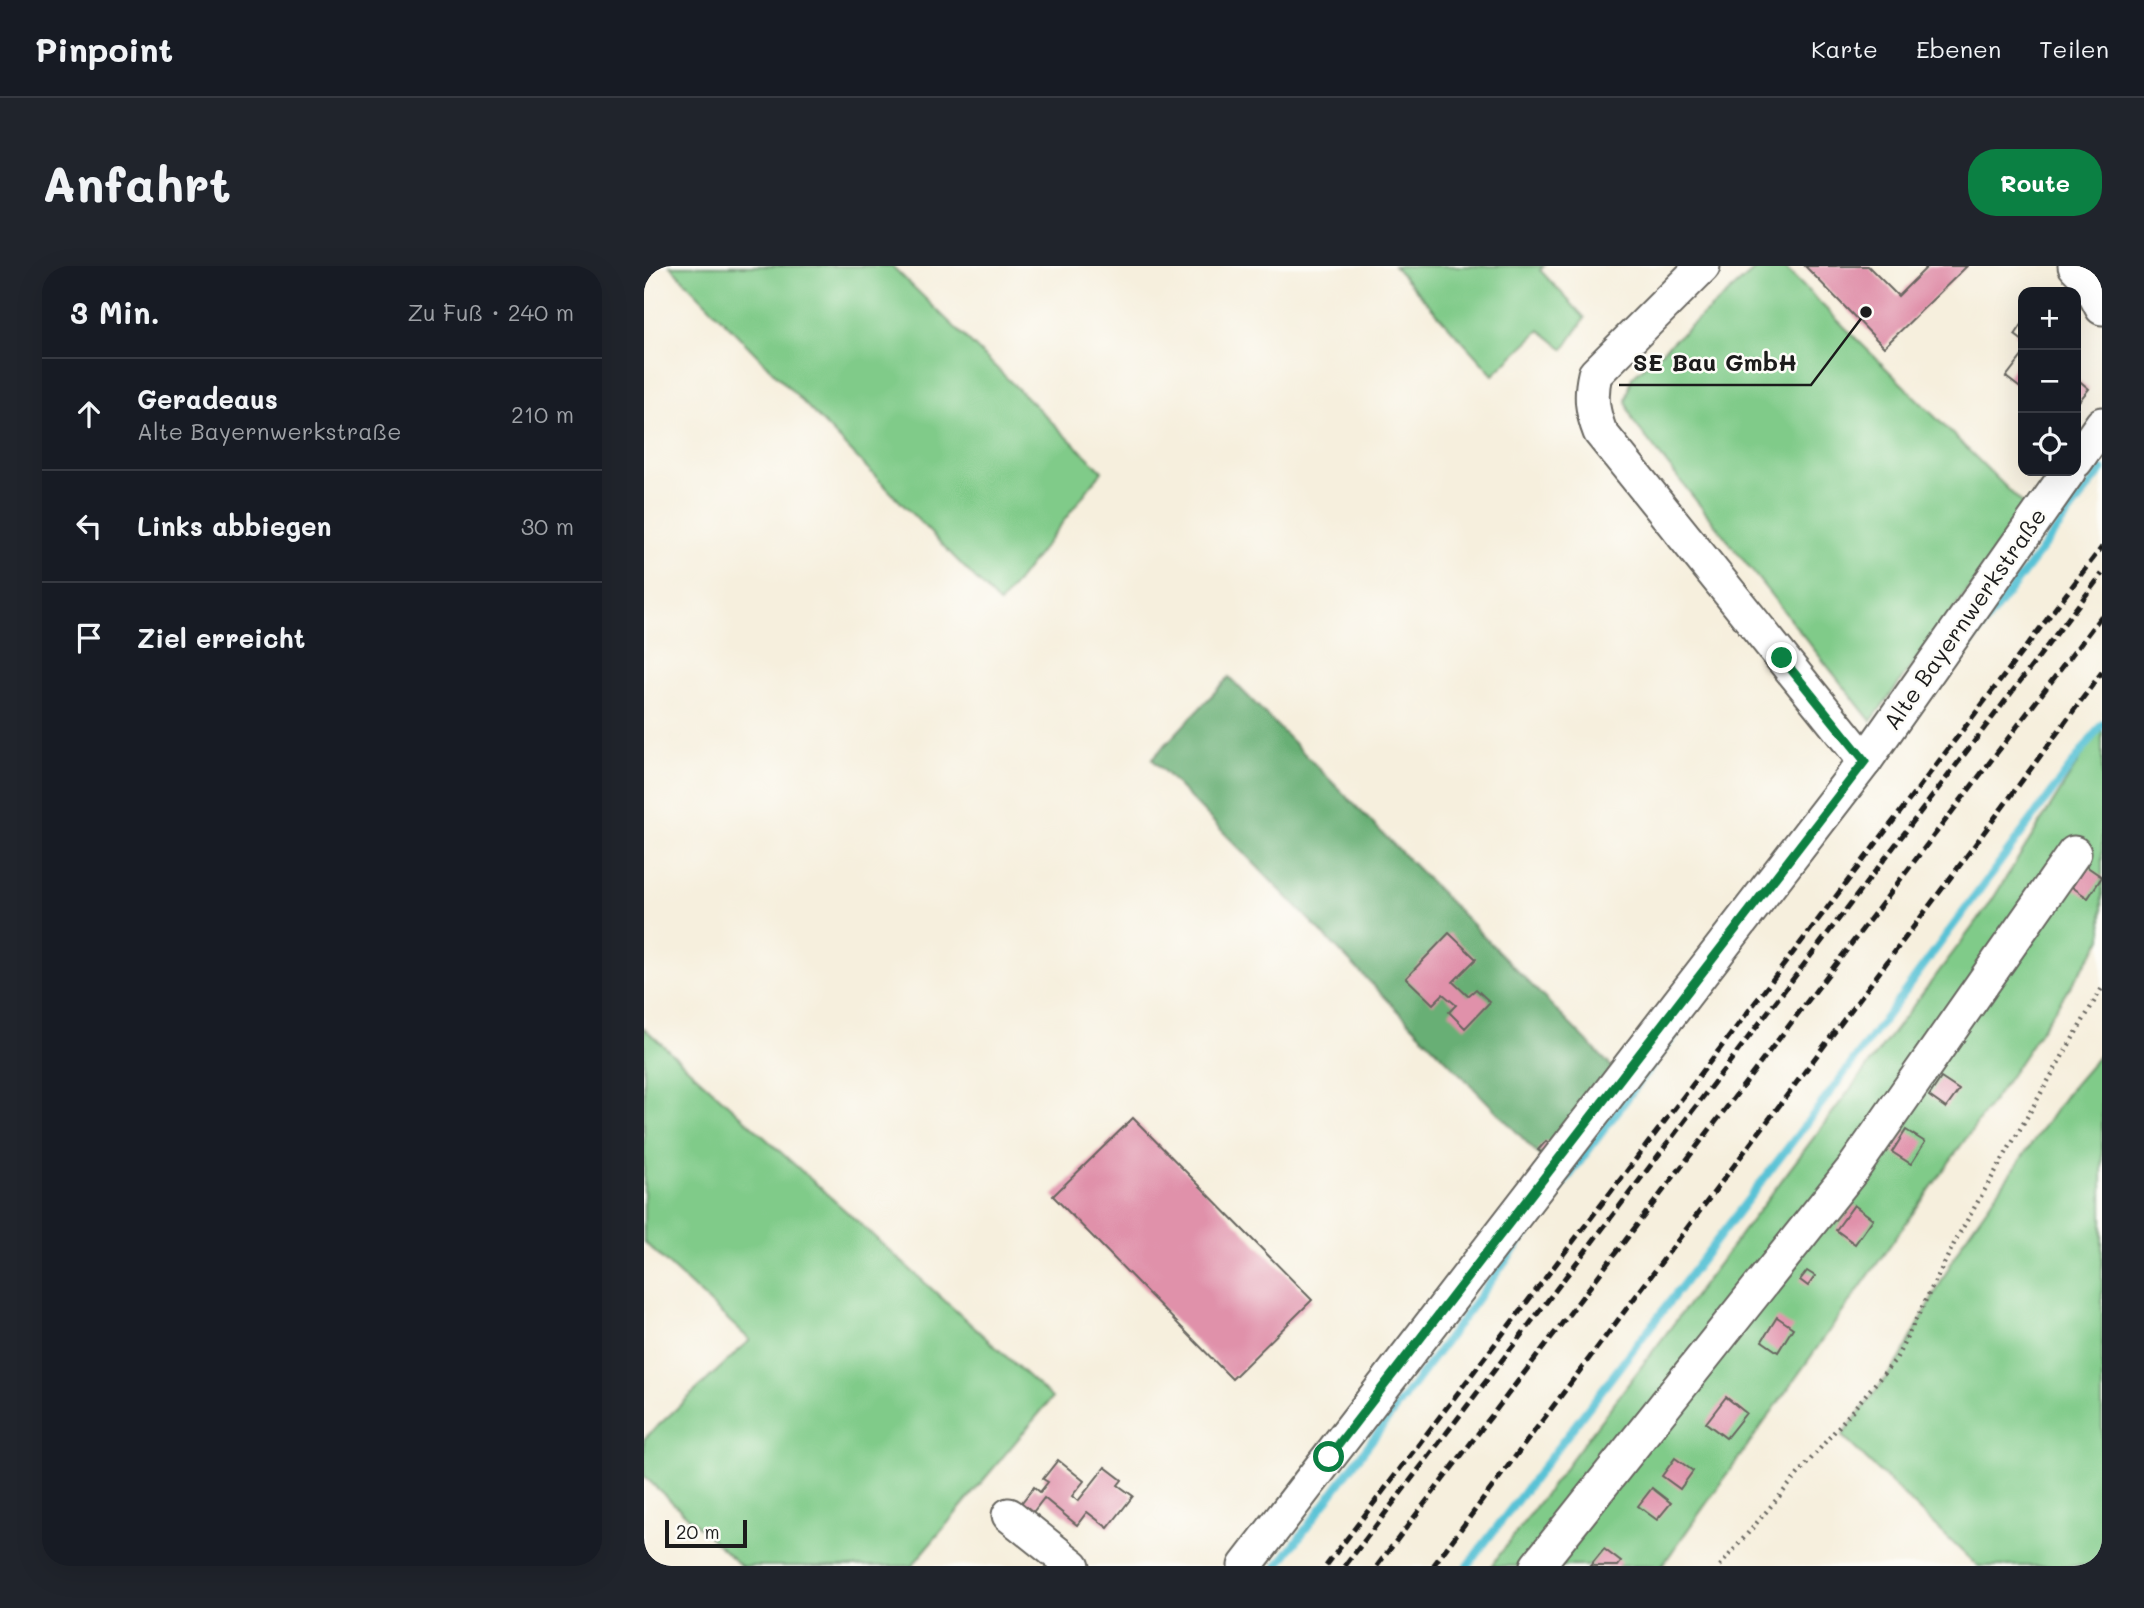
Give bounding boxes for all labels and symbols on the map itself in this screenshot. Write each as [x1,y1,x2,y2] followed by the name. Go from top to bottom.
[1619,340,1811,385] callout: SE Bau GmbH
[1633,346,1797,377] text: SE Bau GmbH
[1876,502,2052,735] street label: Alte Bayernwerkstraße
[1766,642,1797,673] route end
[1313,1441,1344,1472] route start
[665,1517,747,1549] scale bar

